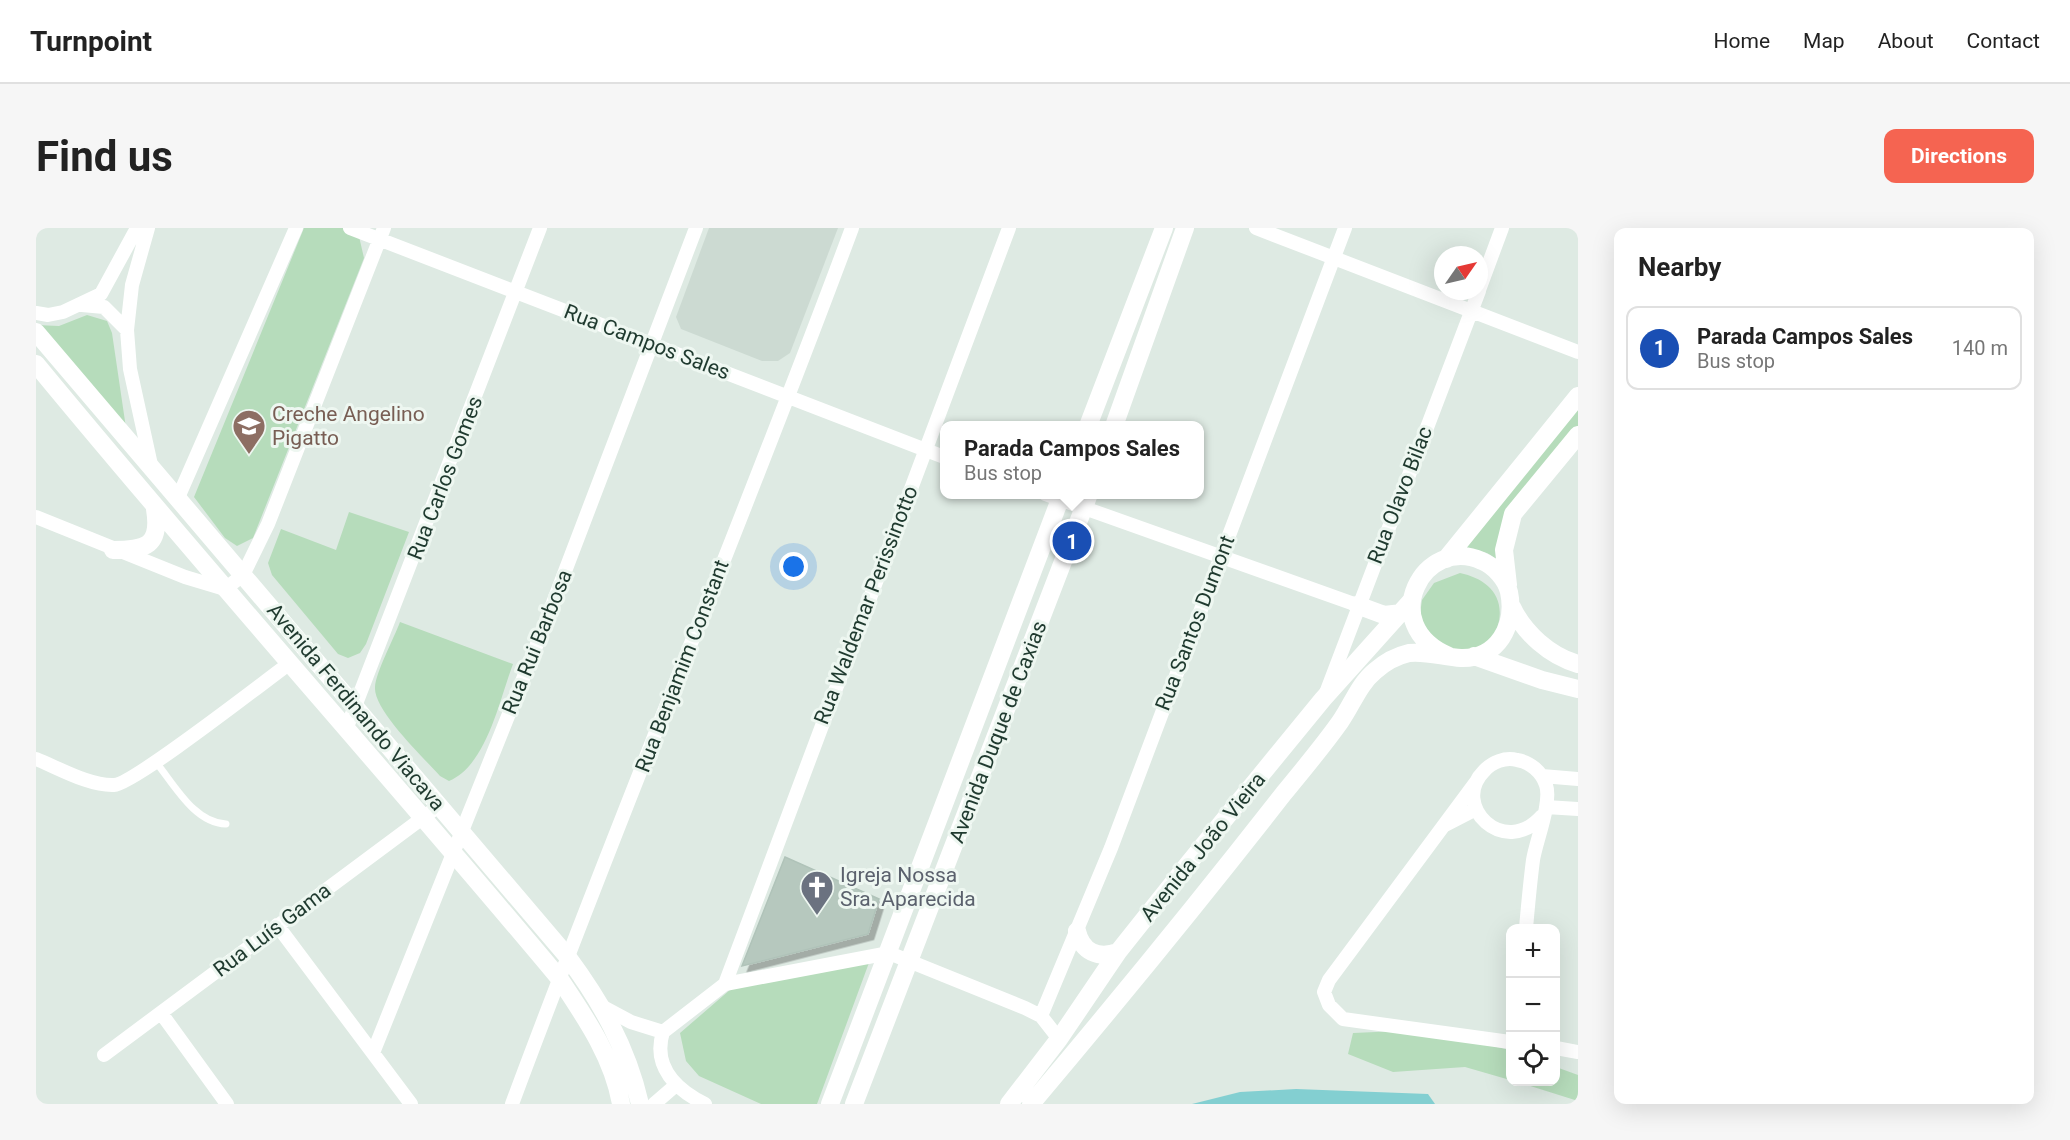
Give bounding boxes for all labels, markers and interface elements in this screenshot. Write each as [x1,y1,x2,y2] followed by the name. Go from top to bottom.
[30,25,152,58] text: Turnpoint
[1714,29,1770,53] text: Home
[1803,29,1845,53] text: Map
[1878,29,1934,53] text: About
[1967,29,2040,53] text: Contact
[1884,129,2034,183] button: Directions
[36,132,173,181] text: Find us
[1434,246,1488,300] north arrow
[1638,252,1721,282] text: Nearby
[561,299,733,385] street label: Rua Campos Sales
[1697,324,1913,349] text: Parada Campos Sales
[1654,336,1665,360] text: 1
[1952,336,2008,360] text: 140 m
[1697,349,1775,373] text: Bus stop
[403,393,487,563] street label: Rua Carlos Gomes
[272,402,425,450] place label: Creche Angelino Pigatto
[231,408,267,455] school or university icon: Creche Angelino Pigatto
[940,421,1204,499] popup
[1363,423,1437,567] street label: Rua Olavo Bilac
[964,436,1180,461] text: Parada Campos Sales
[964,461,1042,485] text: Bus stop
[809,482,923,728] street label: Rua Waldemar Perissinotto
[1052,518,1092,564] pin: 1
[1151,532,1239,714] street label: Rua Santos Dumont
[779,552,808,581] your location
[630,556,734,776] street label: Rua Benjamim Constant
[497,566,577,718] street label: Rua Rui Barbosa
[262,598,450,816] street label: Avenida Ferdinando Viacava
[945,618,1051,846] street label: Avenida Duque de Caxias
[1136,768,1270,926] street label: Avenida João Vieira
[840,863,976,911] place label: Igreja Nossa Sra. Aparecida
[799,869,835,916] church icon: Igreja Nossa Sra. Aparecida
[209,878,335,982] street label: Rua Luís Gama
[1506,924,1560,1086] map controls
[1506,924,1560,978] button: +
[1506,978,1560,1032] button: −
[1506,1032,1560,1086] button: locate

